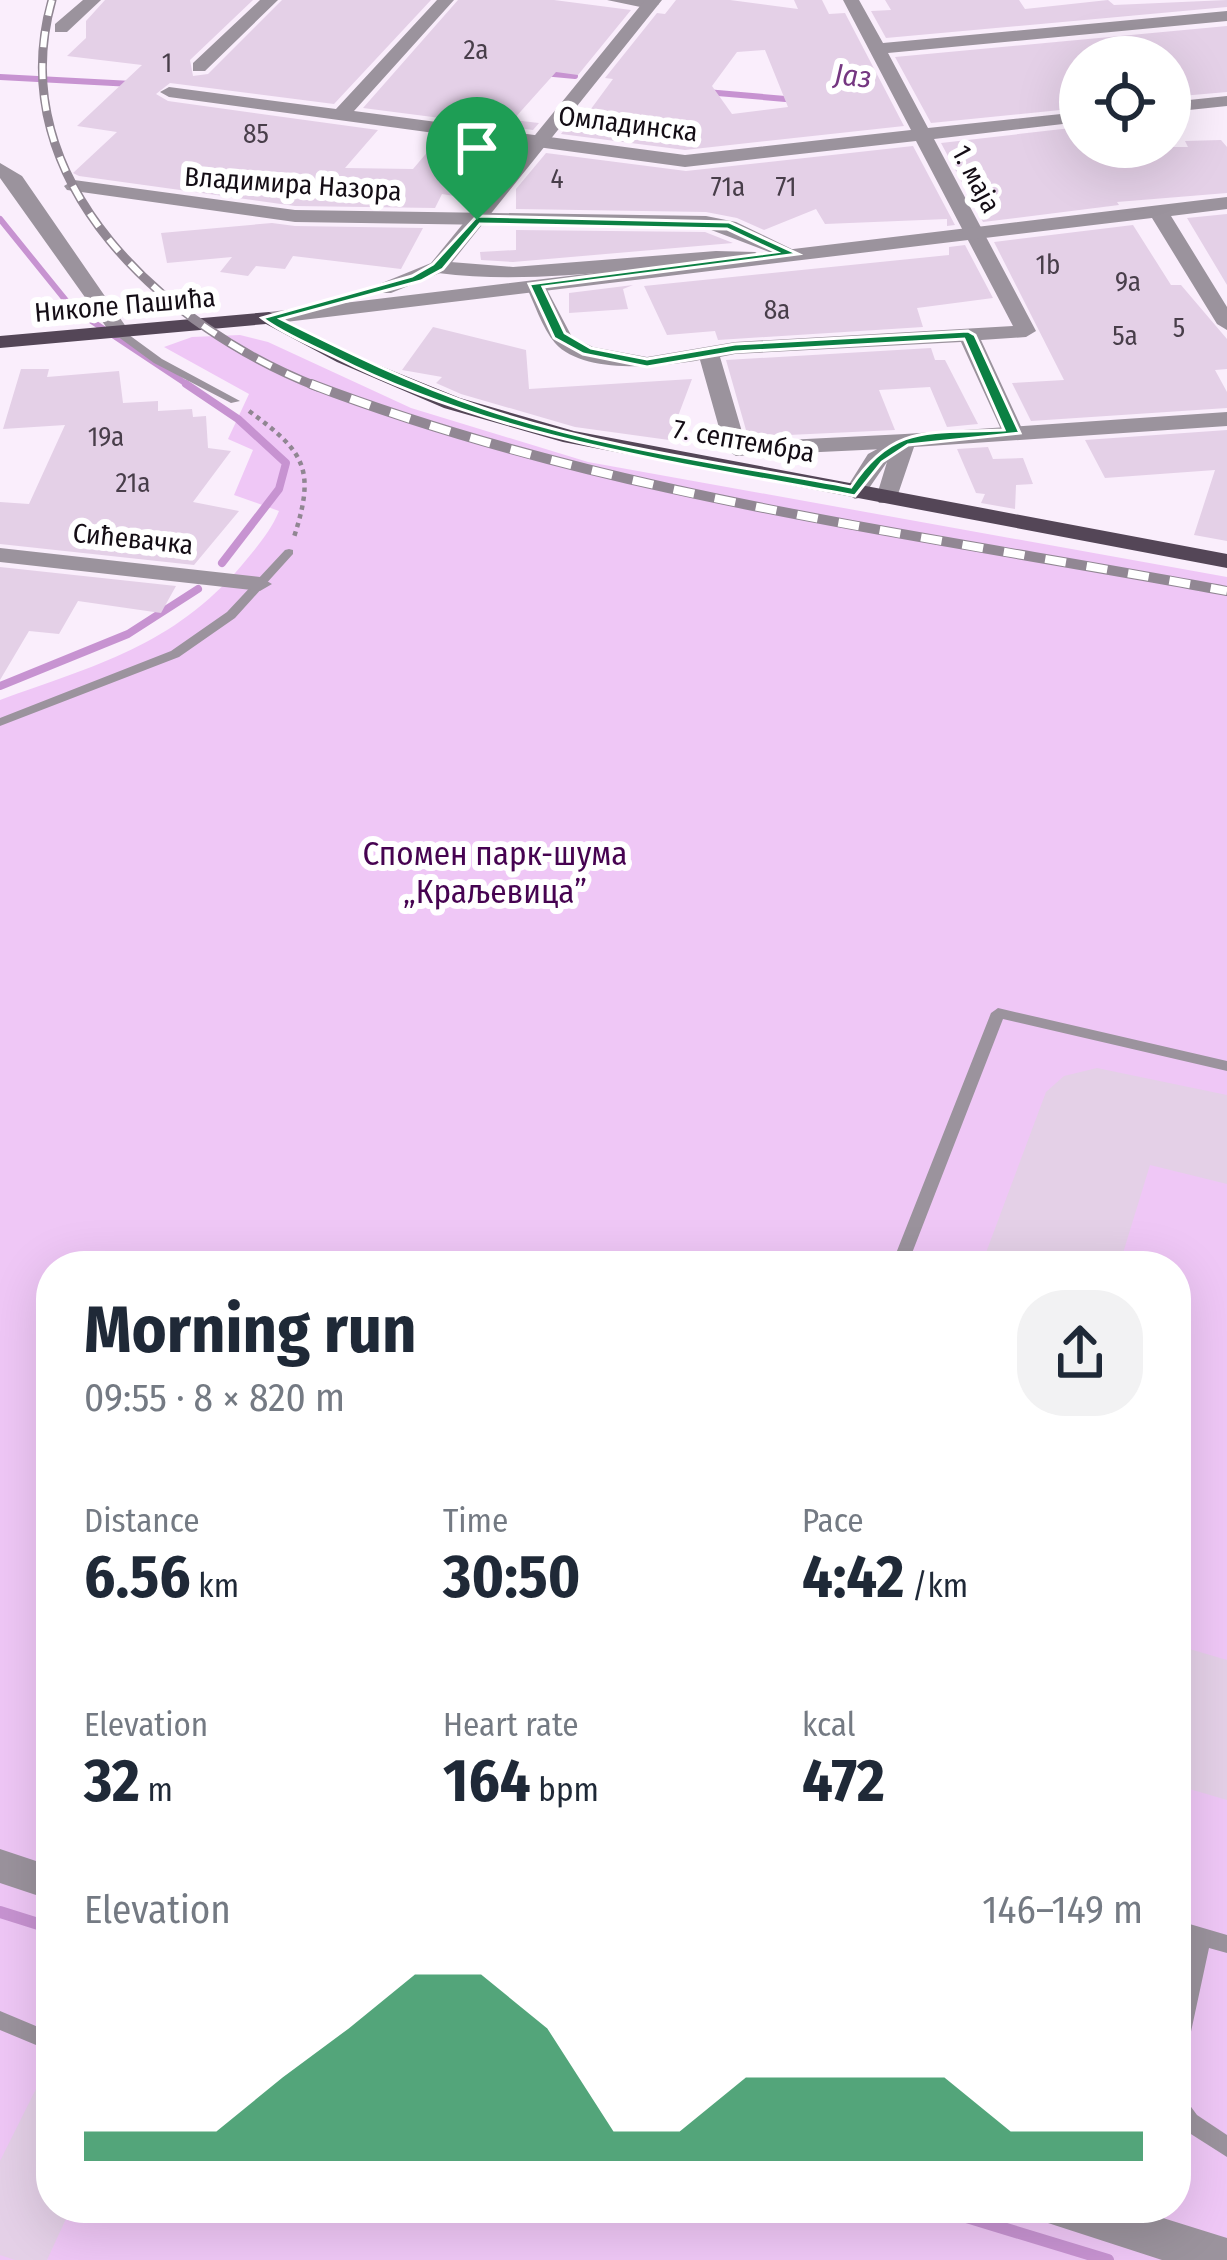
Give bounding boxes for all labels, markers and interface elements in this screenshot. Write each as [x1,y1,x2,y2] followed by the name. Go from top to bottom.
[464,34,488,66] house number: 2a
[1059,36,1191,168] map controls
[1059,36,1191,168] button: locate
[162,47,172,79] house number: 1
[831,56,873,96] water label: Јаз
[426,97,528,220] pin
[557,100,699,148] street label: Омладинска
[444,115,510,181] icon: arrive
[243,118,269,150] house number: 85
[945,140,1007,218] street label: 1. маја
[183,160,403,208] street label: Владимира Назора
[550,163,564,195] house number: 4
[711,171,745,203] house number: 71a
[775,171,797,203] house number: 71
[1036,249,1060,281] house number: 1b
[1115,266,1141,298] house number: 9a
[33,281,217,329] street label: Николе Пашића
[764,294,790,326] house number: 8a
[1173,312,1185,344] house number: 5
[1112,320,1138,352] house number: 5a
[671,413,817,469] street label: 7. септембра
[88,421,124,453] house number: 19a
[115,467,151,499] house number: 21a
[71,517,195,561] street label: Сићевачка
[363,834,627,912] park label: Спомен парк-шума „Краљевица”
[84,1290,417,1369] text: Morning run
[1017,1290,1143,1416] button: share
[84,1375,345,1421] text: 09:55 · 8 × 820 m
[84,1501,200,1541] text: Distance
[443,1501,508,1541] text: Time
[802,1501,864,1541] text: Pace
[84,1541,191,1613] text: 6.56
[443,1541,581,1613] text: 30:50
[802,1541,904,1613] text: 4:42
[191,1566,239,1606] text: km
[904,1566,968,1606] text: /km
[84,1705,208,1745] text: Elevation
[443,1705,579,1745] text: Heart rate
[802,1705,855,1745] text: kcal
[84,1745,140,1817] text: 32
[443,1745,531,1817] text: 164
[802,1745,885,1817] text: 472
[140,1770,173,1810] text: m
[531,1770,599,1810] text: bpm
[84,1887,231,1933] text: Elevation
[982,1887,1143,1933] text: 146–149 m

